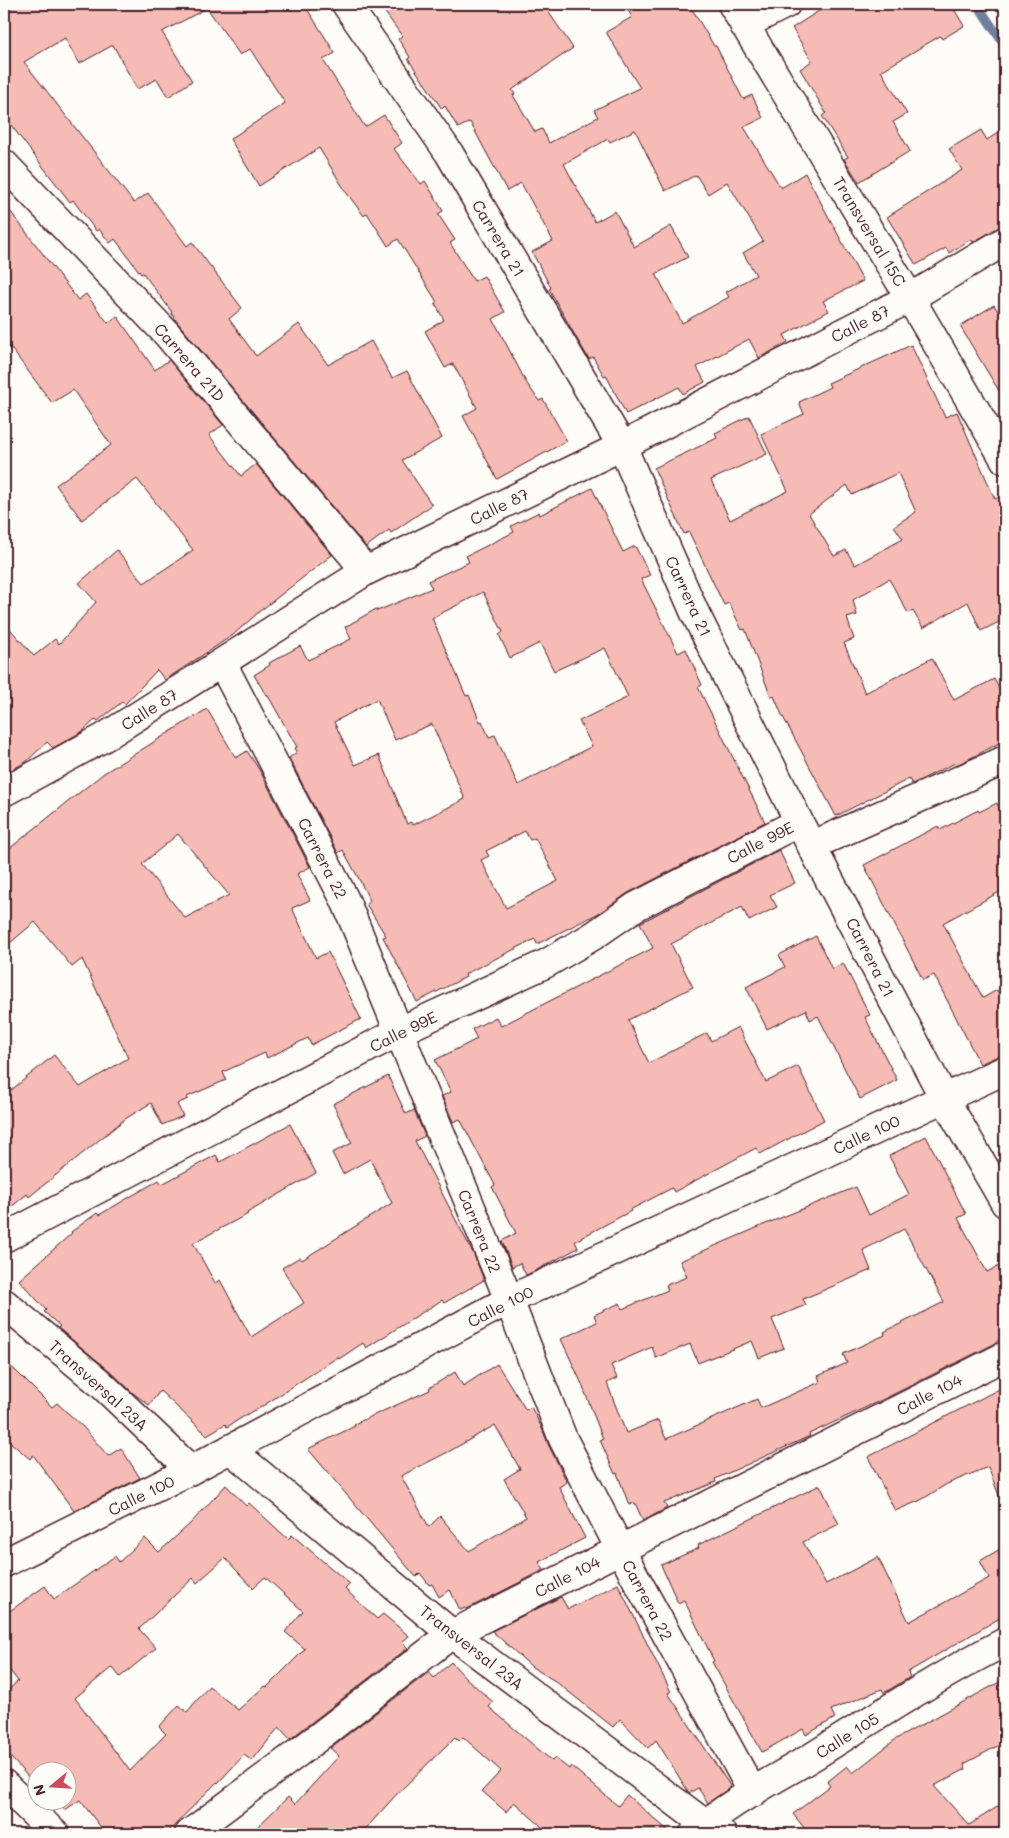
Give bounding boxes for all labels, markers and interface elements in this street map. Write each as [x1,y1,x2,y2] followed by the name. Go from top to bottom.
[829,172,911,290] street label: Transversal 15C
[468,195,530,281] street label: Carrera 21
[827,299,893,347] street label: Calle 87
[150,318,230,406] street label: Carrera 21D
[466,483,532,529] street label: Calle 87
[661,552,717,640] street label: Carrera 21
[117,683,181,735] street label: Calle 87
[294,814,352,902] street label: Carrera 22
[723,816,797,868] street label: Calle 99E
[842,914,900,1000] street label: Carrera 21
[366,1006,440,1056] street label: Calle 99E
[829,1109,903,1159] street label: Calle 100
[454,1186,506,1276] street label: Carrera 22
[463,1280,537,1332] street label: Calle 100
[45,1335,153,1435] street label: Transversal 23A
[893,1368,966,1419] street label: Calle 104
[104,1470,178,1520] street label: Calle 100
[531,1550,604,1601] street label: Calle 104
[618,1556,678,1644] street label: Carrera 22
[416,1600,528,1694] street label: Transversal 23A
[811,1707,883,1763] street label: Calle 105
[28,1760,78,1810] north arrow
[28,1782,50,1798] text: N

